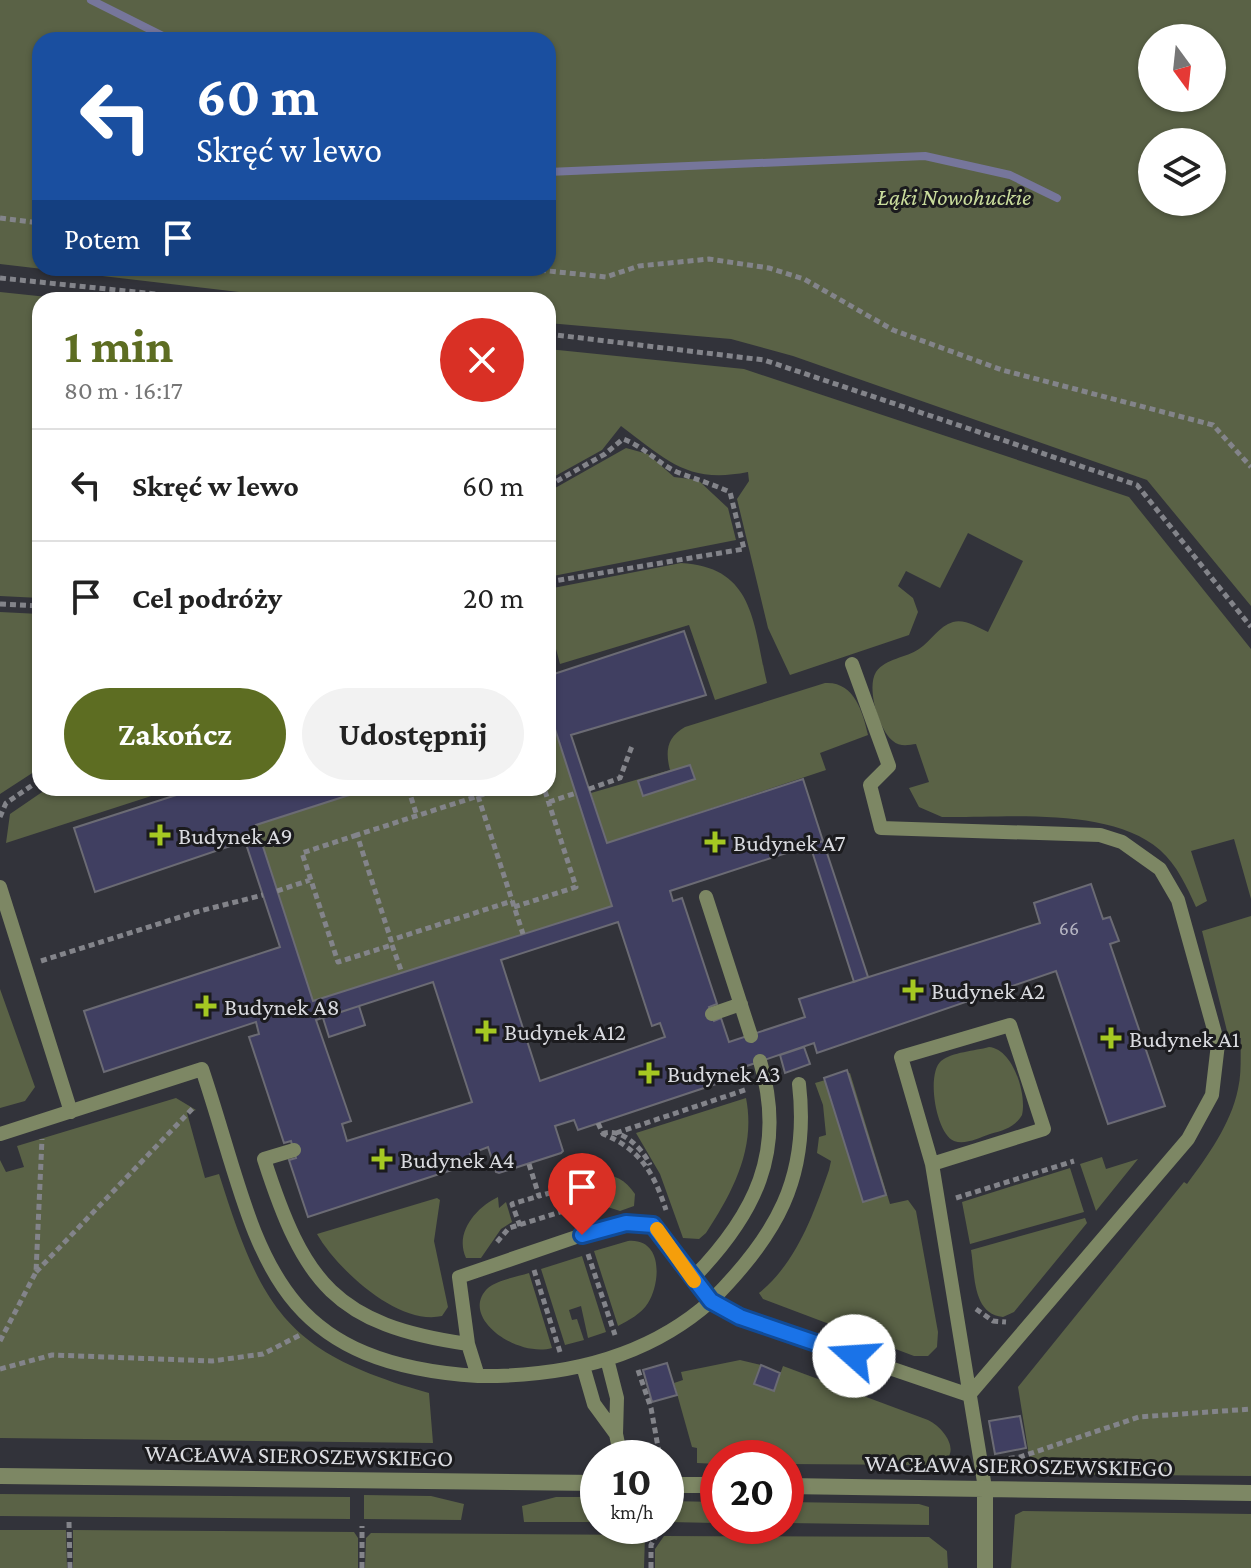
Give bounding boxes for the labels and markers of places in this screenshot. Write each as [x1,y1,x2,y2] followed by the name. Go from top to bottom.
[178,822,293,849] place label: Budynek A9
[149,824,171,846] marker: Budynek A9
[733,829,846,856] place label: Budynek A7
[704,831,726,853] marker: Budynek A7
[931,977,1045,1004] place label: Budynek A2
[902,979,924,1001] marker: Budynek A2
[224,993,340,1020] place label: Budynek A8
[195,995,217,1017] marker: Budynek A8
[504,1018,626,1045] place label: Budynek A12
[475,1020,497,1042] marker: Budynek A12
[1129,1025,1240,1052] place label: Budynek A1
[1100,1027,1122,1049] marker: Budynek A1
[667,1060,781,1087] place label: Budynek A3
[638,1062,660,1084] marker: Budynek A3
[400,1146,515,1173] place label: Budynek A4
[371,1148,393,1170] marker: Budynek A4
[548,1153,616,1235] pin

